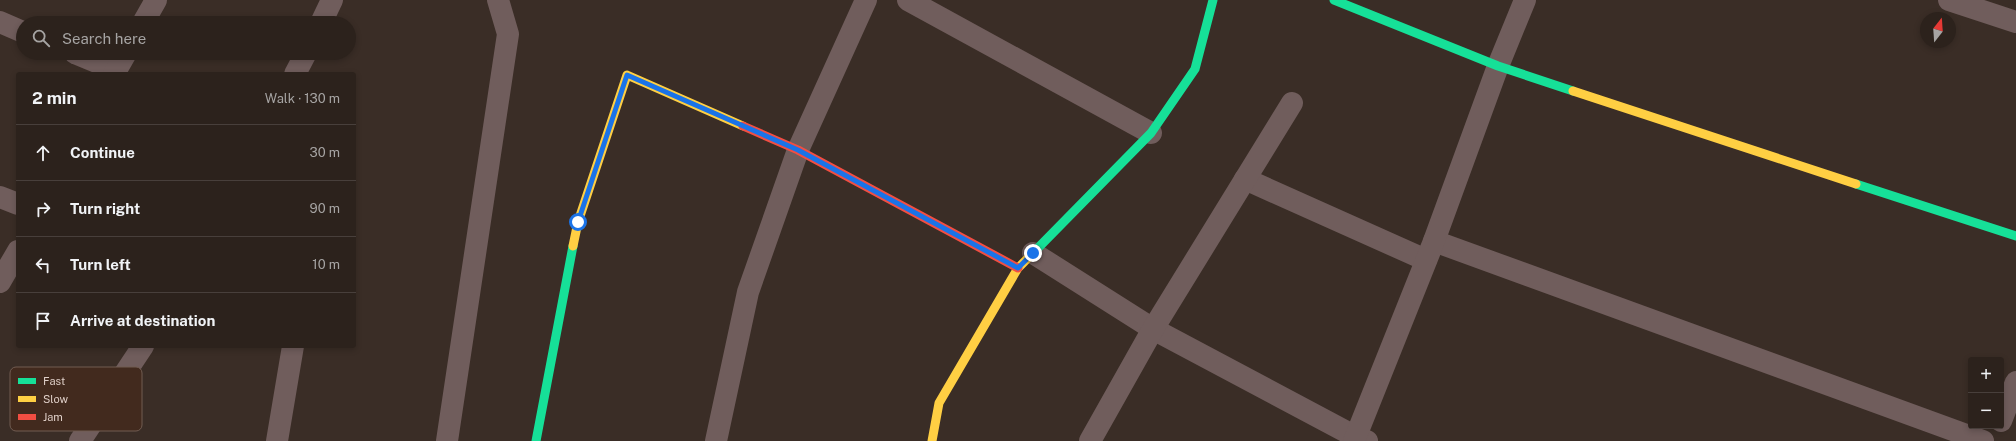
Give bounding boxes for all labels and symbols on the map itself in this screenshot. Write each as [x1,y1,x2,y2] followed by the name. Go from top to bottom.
[1920,12,1956,48] north arrow
[569,213,587,231] route start
[1024,244,1042,262] route end
[10,367,142,431] legend
[43,375,65,387] text: Fast
[43,393,69,405] text: Slow
[43,411,63,423] text: Jam

